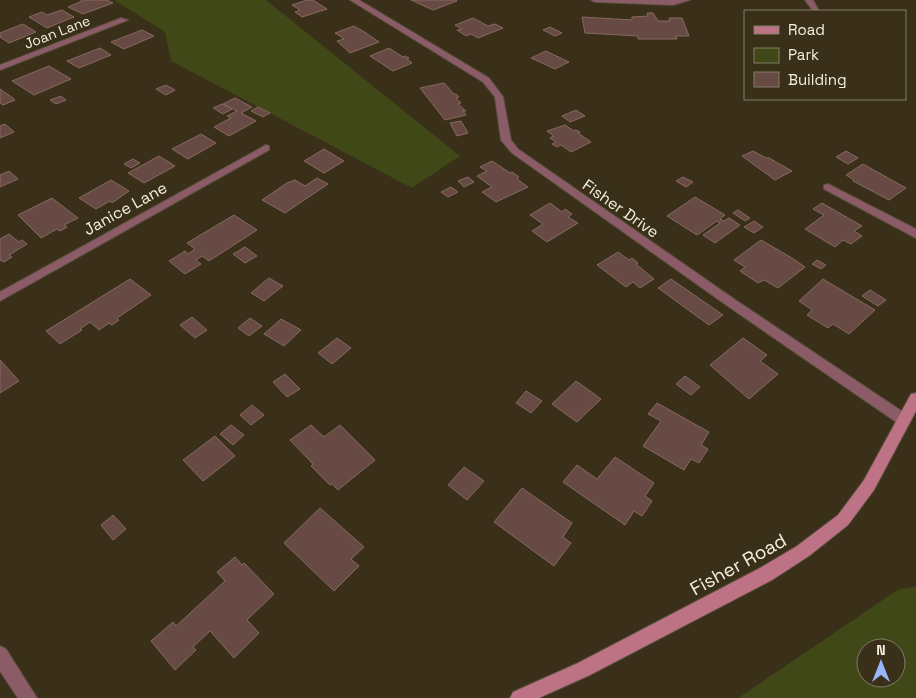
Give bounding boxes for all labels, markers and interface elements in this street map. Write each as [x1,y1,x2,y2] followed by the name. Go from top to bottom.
[744,10,906,100] legend
[21,11,93,53] street label: Joan Lane
[788,20,825,39] text: Road
[788,45,819,64] text: Park
[788,70,847,89] text: Building
[578,174,663,242] street label: Fisher Drive
[80,177,171,240] street label: Janice Lane
[686,528,791,601] street label: Fisher Road
[856,638,906,688] north arrow
[876,641,886,659] text: N

